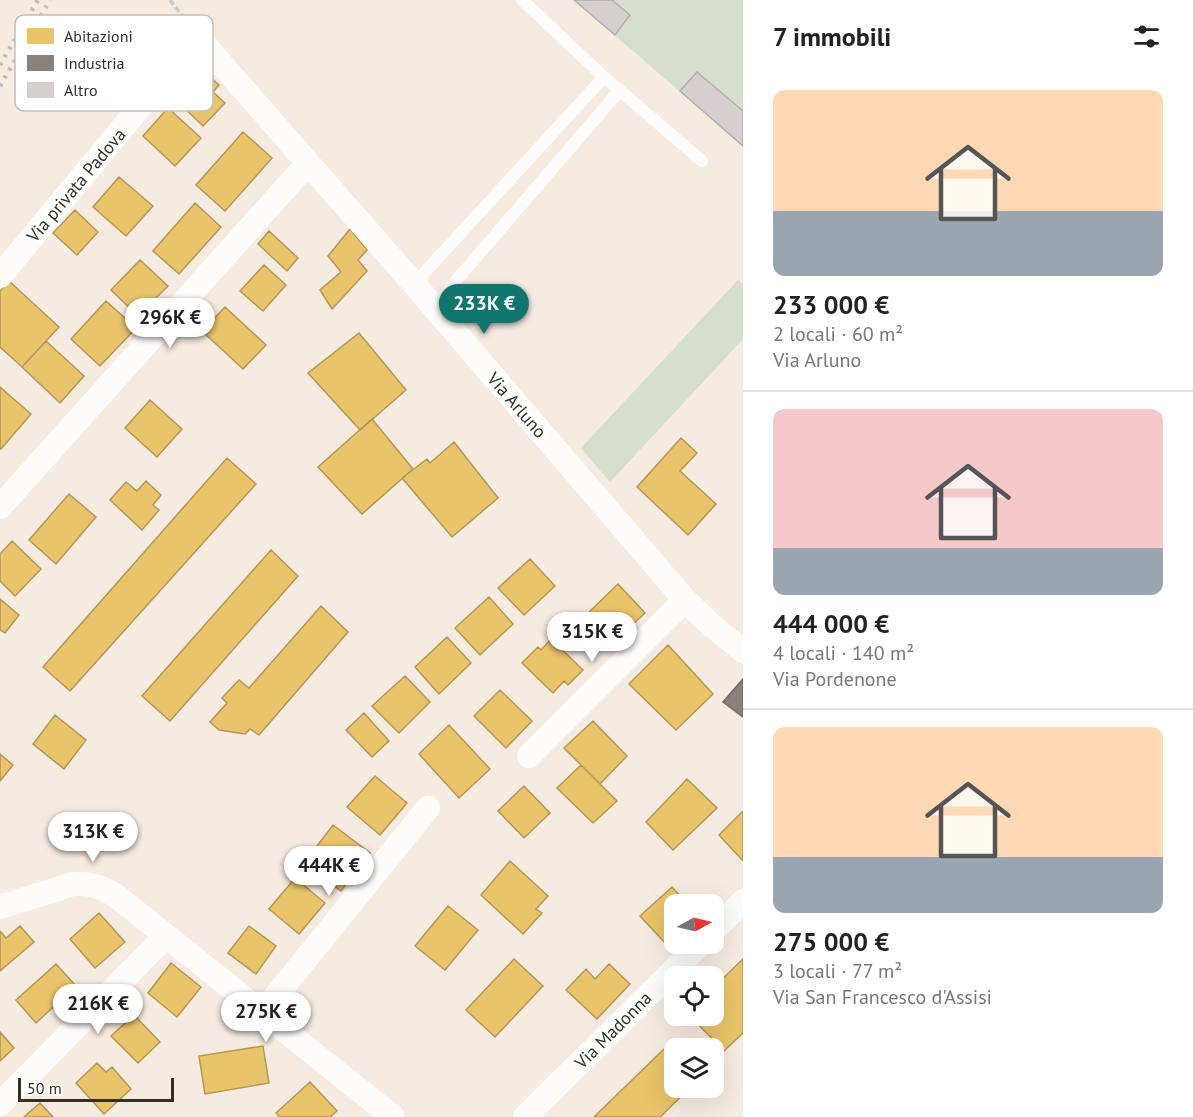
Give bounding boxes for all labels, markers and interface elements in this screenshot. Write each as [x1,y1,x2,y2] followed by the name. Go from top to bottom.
[15,15,213,111] legend
[773,20,891,53] text: 7 immobili
[1130,20,1163,53] icon: filters
[64,26,133,46] text: Abitazioni
[64,53,124,73] text: Industria
[64,80,97,100] text: Altro
[21,123,130,248] street label: Via privata Padova
[914,129,1022,237] icon: home
[435,284,533,335] pin: 233K €
[773,288,889,321] text: 233 000 €
[453,290,515,316] text: 233K €
[121,298,219,349] pin: 296K €
[139,304,201,330] text: 296K €
[773,321,903,347] text: 2 locali · 60 m²
[773,347,861,373] text: Via Arluno
[482,367,552,442] street label: Via Arluno
[914,448,1022,556] icon: home
[773,607,889,640] text: 444 000 €
[543,612,641,663] pin: 315K €
[561,618,623,644] text: 315K €
[773,640,914,666] text: 4 locali · 140 m²
[773,666,897,692] text: Via Pordenone
[914,766,1022,874] icon: home
[44,812,142,863] pin: 313K €
[62,818,124,844] text: 313K €
[280,846,378,897] pin: 444K €
[298,852,360,878] text: 444K €
[664,894,724,954] north arrow
[664,894,724,1098] map controls
[773,925,889,958] text: 275 000 €
[773,958,902,984] text: 3 locali · 77 m²
[664,966,724,1026] button: locate
[49,984,147,1035] pin: 216K €
[773,984,992,1010] text: Via San Francesco d'Assisi
[569,987,656,1074] street label: Via Madonna
[67,990,129,1016] text: 216K €
[217,992,315,1043] pin: 275K €
[235,998,297,1024] text: 275K €
[664,1038,724,1098] button: layers
[18,1075,174,1102] scale bar
[27,1078,62,1098] text: 50 m

